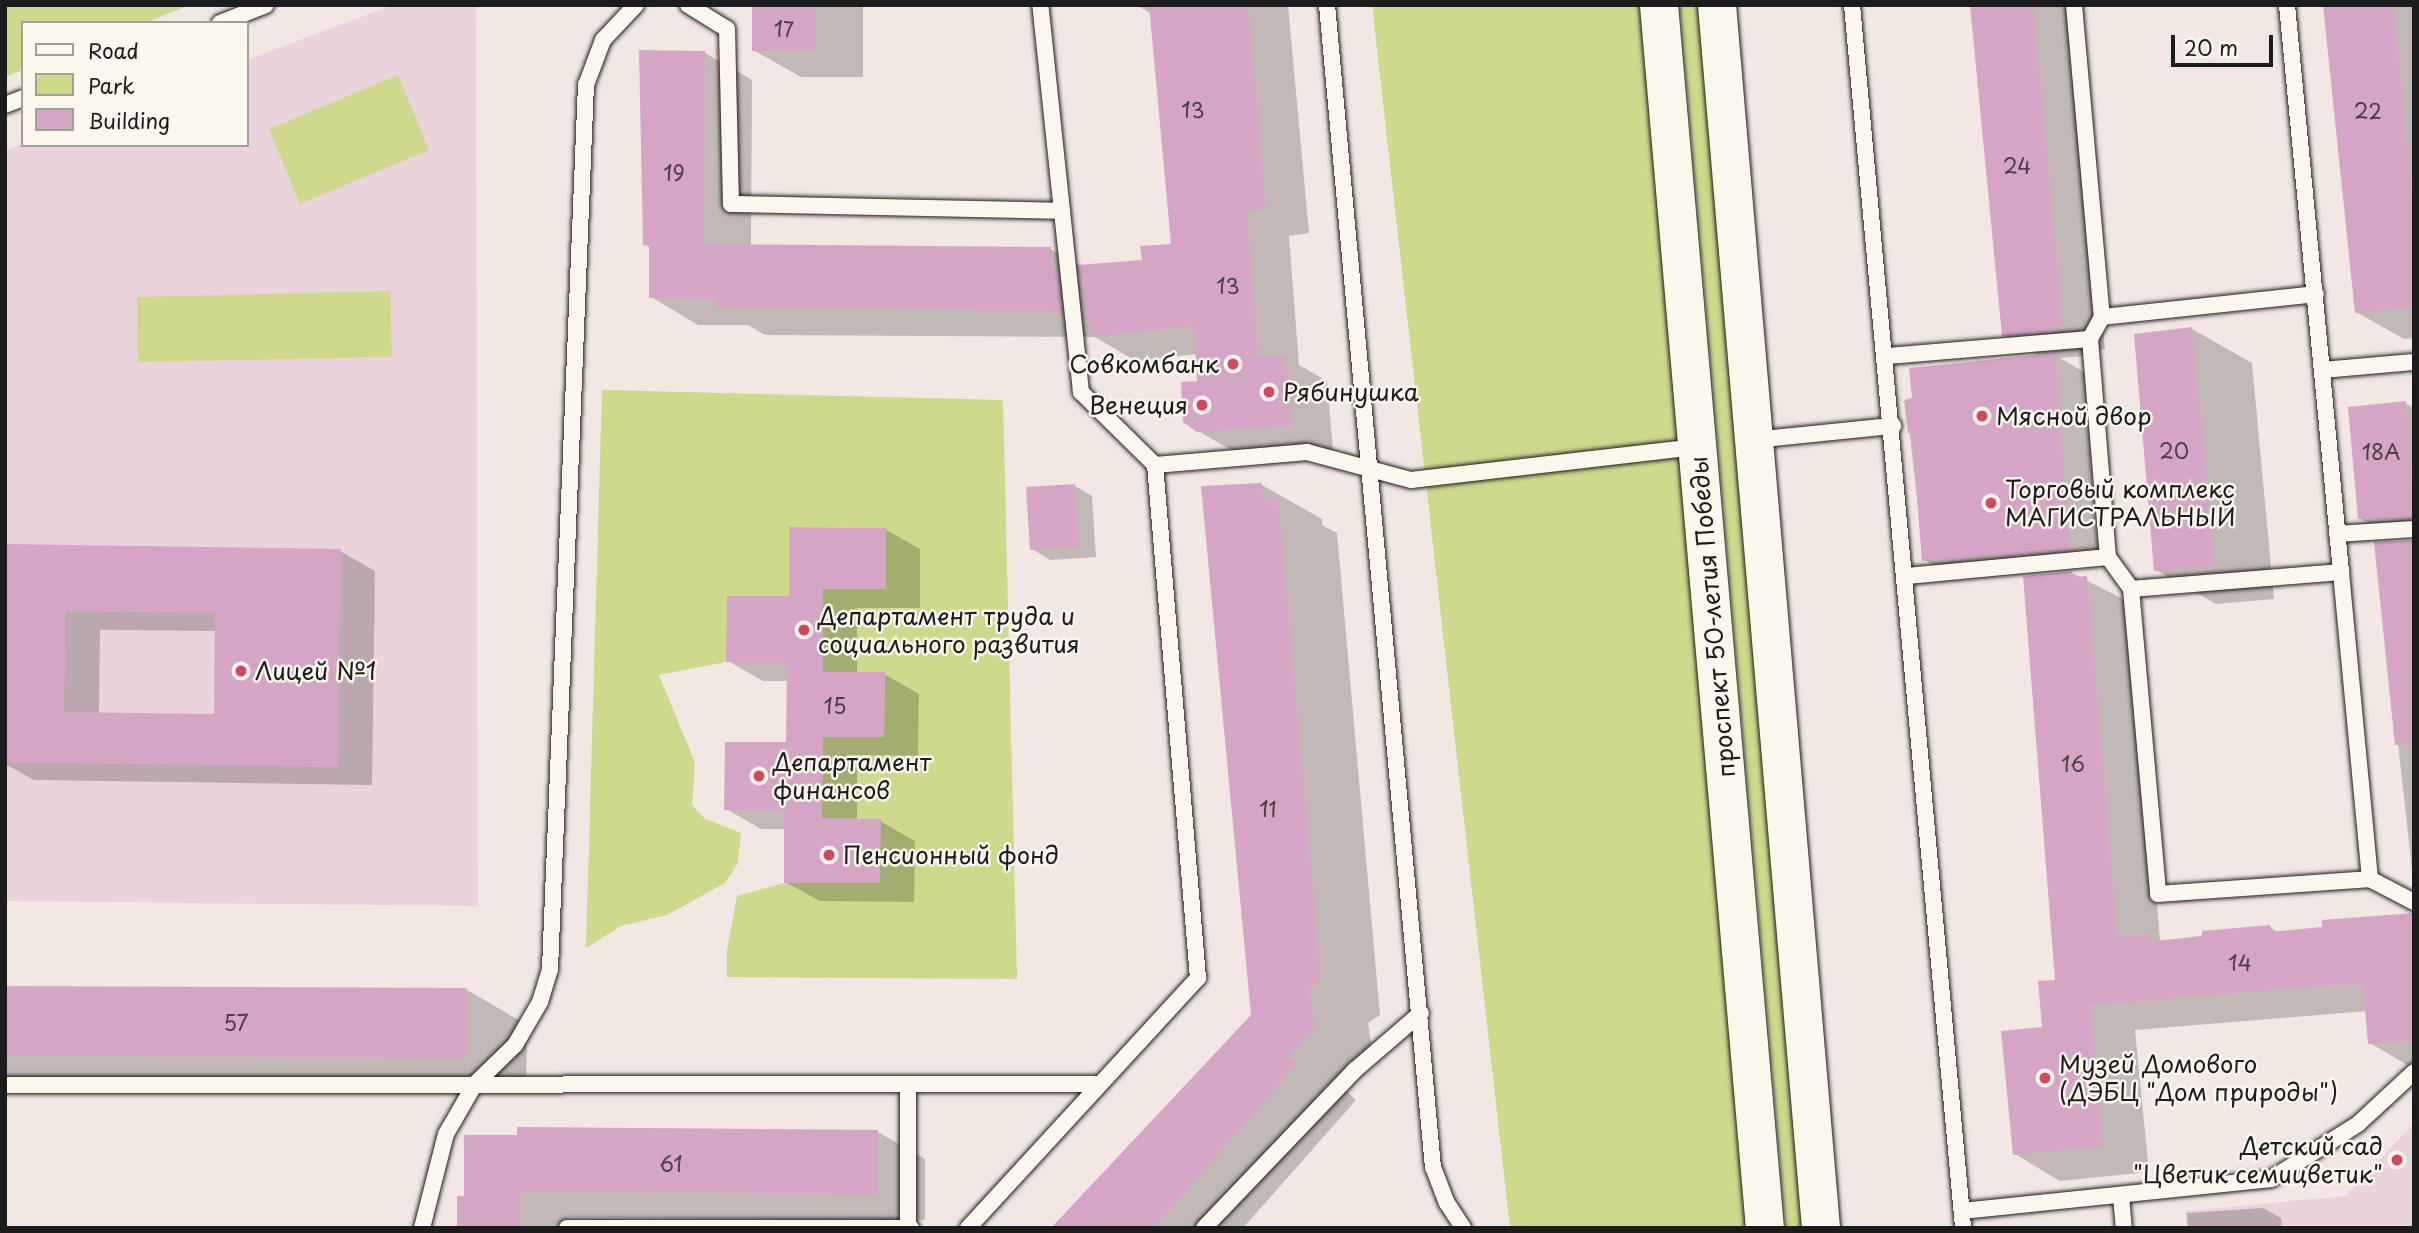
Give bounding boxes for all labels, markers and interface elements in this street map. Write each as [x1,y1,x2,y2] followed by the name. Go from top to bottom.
[774,15,794,41] house number: 17
[21,21,248,147] legend
[2174,21,2276,65] scale bar
[2184,31,2238,63] text: 20 m
[88,34,139,66] text: Road
[88,69,135,101] text: Park
[1181,96,1205,122] house number: 13
[2354,97,2382,123] house number: 22
[88,104,170,136] text: Building
[2003,152,2031,178] house number: 24
[663,159,685,185] house number: 19
[1216,272,1240,298] house number: 13
[1069,350,1219,378] place label: Совкомбанк
[1225,356,1241,372] marker: Совкомбанк
[1283,378,1419,406] place label: Рябинушка
[1261,384,1277,400] marker: Рябинушка
[1089,391,1188,419] place label: Венеция
[1194,397,1210,413] marker: Венеция
[1996,402,2152,430] place label: Мясной двор
[1974,408,1990,424] marker: Мясной двор
[2159,437,2189,463] house number: 20
[2362,438,2400,464] house number: 18А
[1684,456,1740,778] street label: проспект 50-летия Победы
[2005,475,2236,531] place label: Торговый комплекс МАГИСТРАЛЬНЫЙ
[1983,495,1999,511] marker: Торговый комплекс МАГИСТРАЛЬНЫЙ
[818,602,1081,658] place label: Департамент труда и социального развития
[796,622,812,638] marker: Департамент труда и социального развития
[255,657,376,685] place label: Лицей №1
[233,663,249,679] marker: Лицей №1
[824,692,846,718] house number: 15
[773,748,931,804] place label: Департамент финансов
[2061,750,2085,776] house number: 16
[751,768,767,784] marker: Департамент финансов
[1259,795,1277,821] house number: 11
[843,841,1059,869] place label: Пенсионный фонд
[821,847,837,863] marker: Пенсионный фонд
[2228,949,2252,975] house number: 14
[223,1009,249,1035] house number: 57
[2059,1050,2339,1106] place label: Музей Домового (ДЭБЦ "Дом природы")
[2037,1070,2053,1086] marker: Музей Домового (ДЭБЦ "Дом природы")
[2133,1132,2383,1188] place label: Детский сад "Цветик семицветик"
[659,1150,683,1176] house number: 61
[2389,1152,2405,1168] marker: Детский сад "Цветик семицветик"

